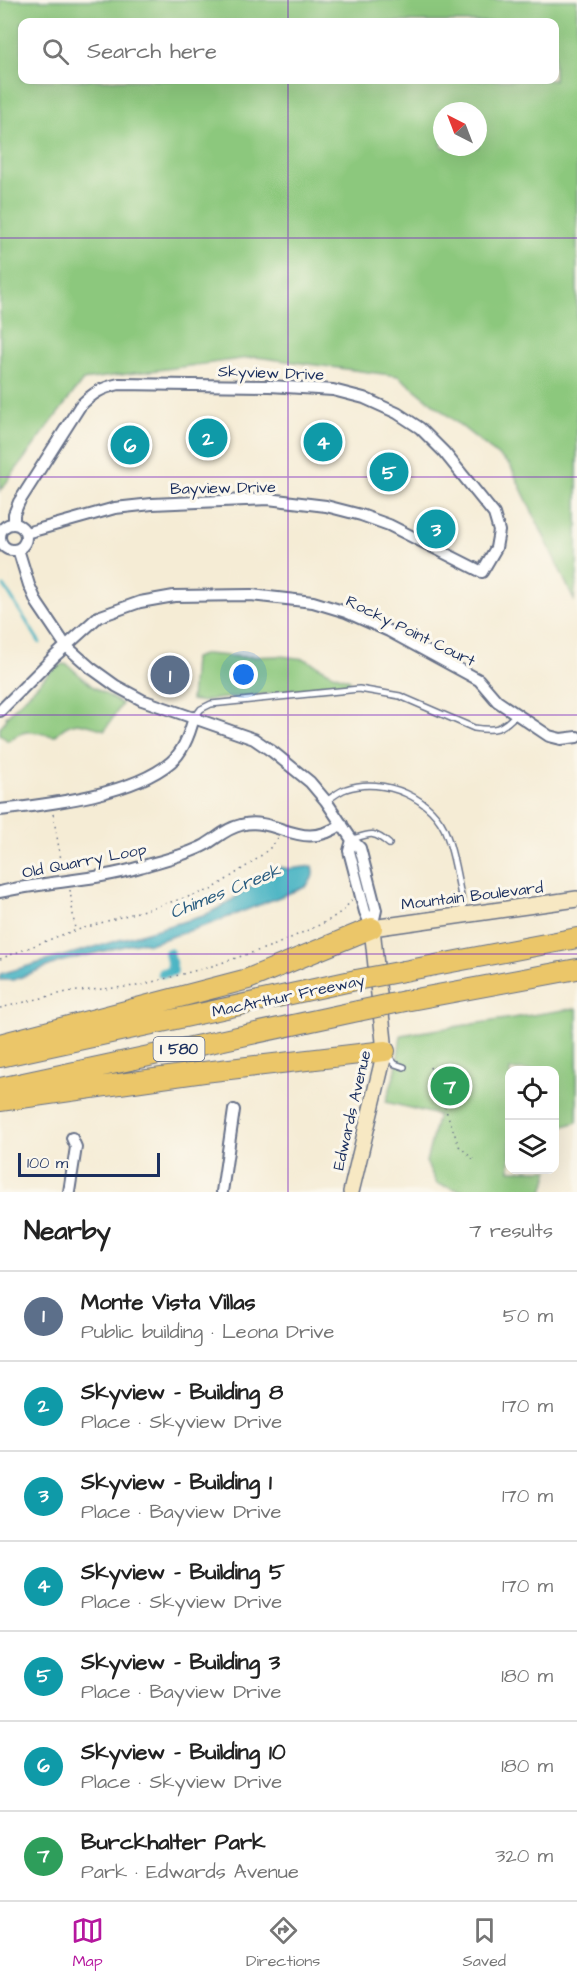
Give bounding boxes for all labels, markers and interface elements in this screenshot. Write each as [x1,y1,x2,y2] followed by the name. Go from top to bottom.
[18,18,559,84] search box
[39,35,72,68] icon: search
[87,36,217,67] text: Search here
[433,102,487,156] north arrow
[217,360,325,387] street label: Skyview Drive
[188,416,228,460] pin: 2
[304,420,342,464] pin: 4
[110,422,150,468] pin: 6
[370,450,408,494] pin: 5
[170,476,276,501] street label: Bayview Drive
[416,506,456,552] pin: 3
[342,590,480,673] street label: Rocky Point Court
[150,652,190,698] pin: 1
[229,660,258,689] your location
[20,838,149,885] street label: Old Quarry Loop
[166,857,285,925] water label: Chimes Creek
[400,876,544,916] street label: Mountain Boulevard
[210,969,367,1024] street label: MacArthur Freeway
[154,1037,204,1061] road number: I 580
[328,1048,377,1172] street label: Edwards Avenue
[430,1064,470,1108] pin: 7
[505,1066,559,1174] map controls
[505,1066,559,1120] button: locate
[505,1120,559,1174] button: layers
[18,1150,160,1178] scale bar
[27,1152,68,1174] text: 100 m
[24,1213,111,1249] text: Nearby
[469,1217,553,1245] text: 7 results
[81,1287,256,1318] text: Monte Vista Villas
[42,1302,45,1330] text: 1
[503,1302,553,1330] text: 50 m
[81,1318,334,1346] text: Public building · Leona Drive
[81,1377,283,1408] text: Skyview - Building 8
[38,1392,49,1420] text: 2
[502,1392,553,1420] text: 170 m
[81,1408,282,1436] text: Place · Skyview Drive
[81,1467,272,1498] text: Skyview - Building 1
[38,1482,49,1510] text: 3
[502,1482,553,1510] text: 170 m
[81,1498,281,1526] text: Place · Bayview Drive
[81,1557,285,1588] text: Skyview - Building 5
[37,1572,50,1600] text: 4
[502,1572,553,1600] text: 170 m
[81,1588,282,1616] text: Place · Skyview Drive
[81,1647,280,1678] text: Skyview - Building 3
[36,1662,51,1690] text: 5
[501,1662,553,1690] text: 180 m
[81,1678,281,1706] text: Place · Bayview Drive
[81,1737,286,1768] text: Skyview - Building 10
[37,1752,50,1780] text: 6
[501,1752,553,1780] text: 180 m
[81,1768,282,1796] text: Place · Skyview Drive
[81,1827,266,1858] text: Burckhalter Park
[37,1842,50,1870] text: 7
[495,1842,553,1870] text: 320 m
[81,1858,299,1886] text: Park · Edwards Avenue
[71,1914,104,1972] tab: Map
[246,1914,320,1972] tab: Directions
[462,1914,506,1972] tab: Saved

